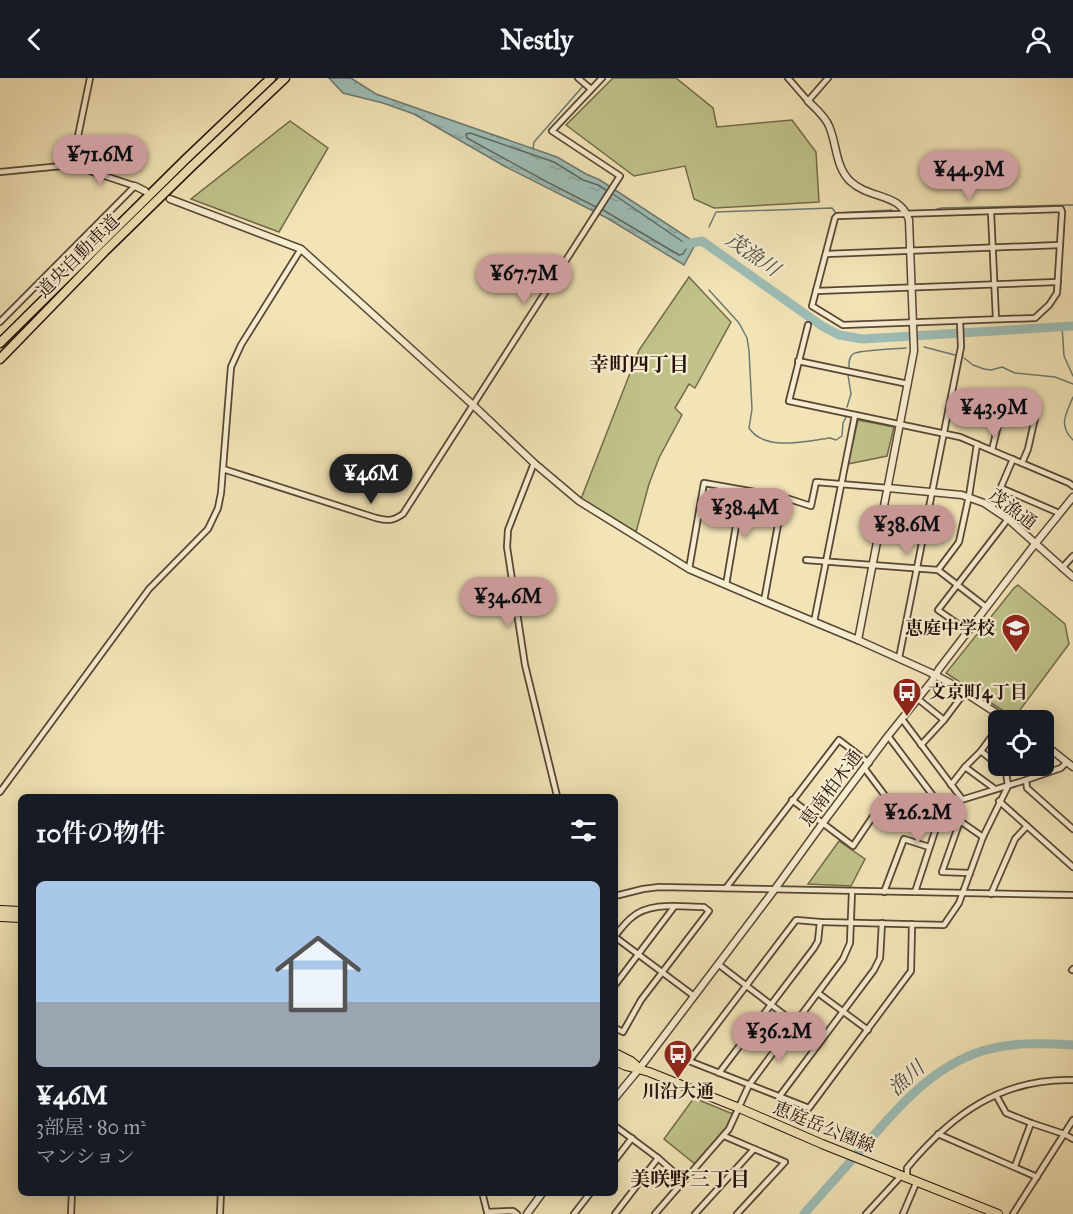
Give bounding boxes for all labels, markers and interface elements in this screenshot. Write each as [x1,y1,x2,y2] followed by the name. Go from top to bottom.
[18,23,51,56] icon: back
[500,23,573,56] text: Nestly
[1022,23,1055,56] icon: person
[51,135,149,186] pin: ¥71.6M
[67,142,133,166] text: ¥71.6M
[920,150,1018,201] pin: ¥44.9M
[933,157,1005,181] text: ¥44.9M
[32,210,124,302] street label: 道央自動車道
[722,227,786,282] water label: 茂漁川
[475,254,573,305] pin: ¥67.7M
[490,261,558,285] text: ¥67.7M
[589,352,689,376] district label: 幸町四丁目
[945,388,1043,439] pin: ¥43.9M
[960,395,1028,419] text: ¥43.9M
[335,454,407,505] pin: ¥46M
[343,461,399,485] text: ¥46M
[985,484,1041,534] street label: 茂漁通
[696,488,794,539] pin: ¥38.4M
[711,495,779,519] text: ¥38.4M
[858,505,956,556] pin: ¥38.6M
[874,512,940,536] text: ¥38.6M
[459,577,557,628] pin: ¥34.6M
[474,584,542,608] text: ¥34.6M
[1000,612,1032,654] school or university icon: 恵庭中学校
[905,617,995,639] place label: 恵庭中学校
[891,676,923,718] bus stop icon: 文京町4丁目
[928,681,1028,704] place label: 文京町4丁目
[988,710,1054,776] map controls
[988,710,1054,776] button: locate
[795,745,867,831] street label: 恵南柏木通
[869,793,967,844] pin: ¥26.2M
[884,800,952,824] text: ¥26.2M
[567,814,600,847] icon: filters
[36,817,165,849] text: 10件の物件
[264,920,372,1028] icon: home
[730,1012,828,1063] pin: ¥36.2M
[746,1019,812,1043] text: ¥36.2M
[662,1038,694,1080] bus stop icon: 川沿大通
[883,1054,930,1100] water label: 漁川
[36,1079,108,1111] text: ¥46M
[642,1080,714,1102] place label: 川沿大通
[770,1097,878,1157] street label: 恵庭岳公園線
[36,1115,146,1139] text: 3部屋 · 80 m²
[36,1144,135,1168] text: マンション
[630,1167,750,1191] district label: 美咲野三丁目

